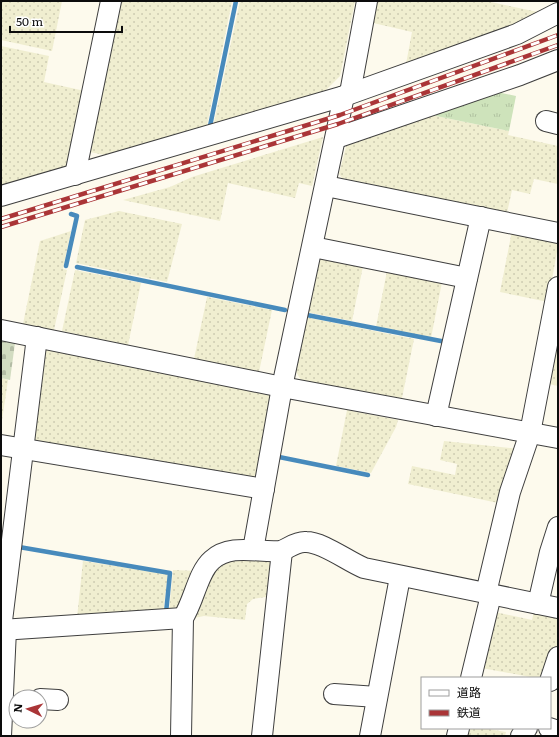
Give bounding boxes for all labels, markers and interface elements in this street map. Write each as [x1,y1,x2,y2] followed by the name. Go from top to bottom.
[10,8,122,34] scale bar
[16,12,43,30] text: 50 m
[421,677,551,729] legend
[457,683,481,701] text: 道路
[8,689,48,729] north arrow
[9,703,25,713] text: N
[457,703,481,721] text: 鉄道

